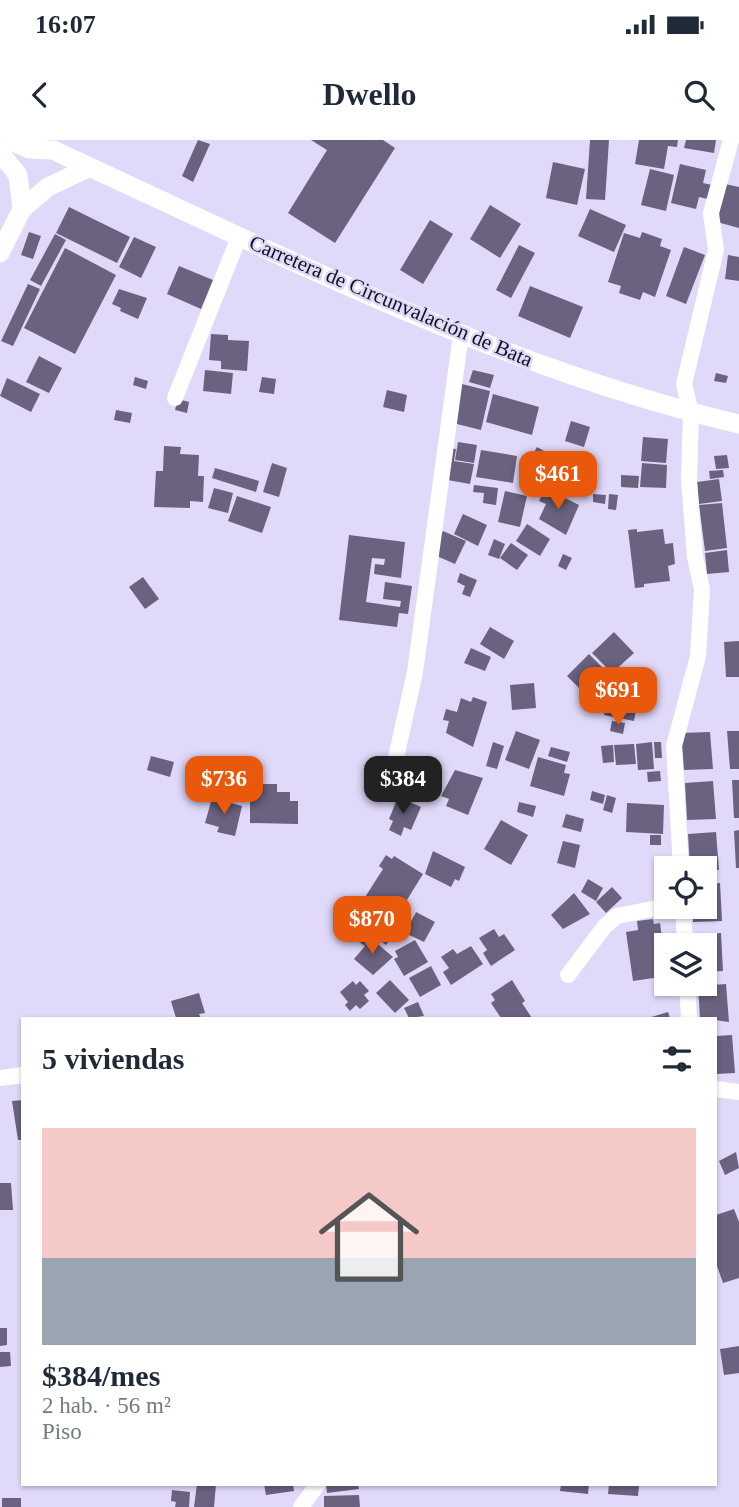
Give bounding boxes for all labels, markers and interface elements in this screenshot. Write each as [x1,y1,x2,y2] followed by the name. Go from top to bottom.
[35,10,96,39] text: 16:07
[21,76,59,114] icon: back
[322,76,417,112] text: Dwello
[680,76,718,114] icon: search
[246,230,537,372] street label: Carretera de Circunvalación de Bata
[517,452,599,511] pin: $461
[535,461,581,486] text: $461
[577,668,659,727] pin: $691
[595,677,641,702] text: $691
[183,756,265,816] pin: $736
[362,756,444,816] pin: $384
[201,766,247,791] text: $736
[380,766,426,791] text: $384
[654,856,717,996] map controls
[654,856,717,919] button: locate
[331,896,413,956] pin: $870
[349,906,395,931] text: $870
[654,933,717,996] button: layers
[658,1040,696,1078] icon: filters
[42,1042,185,1075] text: 5 viviendas
[306,1174,432,1300] icon: home
[42,1359,160,1392] text: $384/mes
[42,1393,171,1418] text: 2 hab. · 56 m²
[42,1419,82,1444] text: Piso

